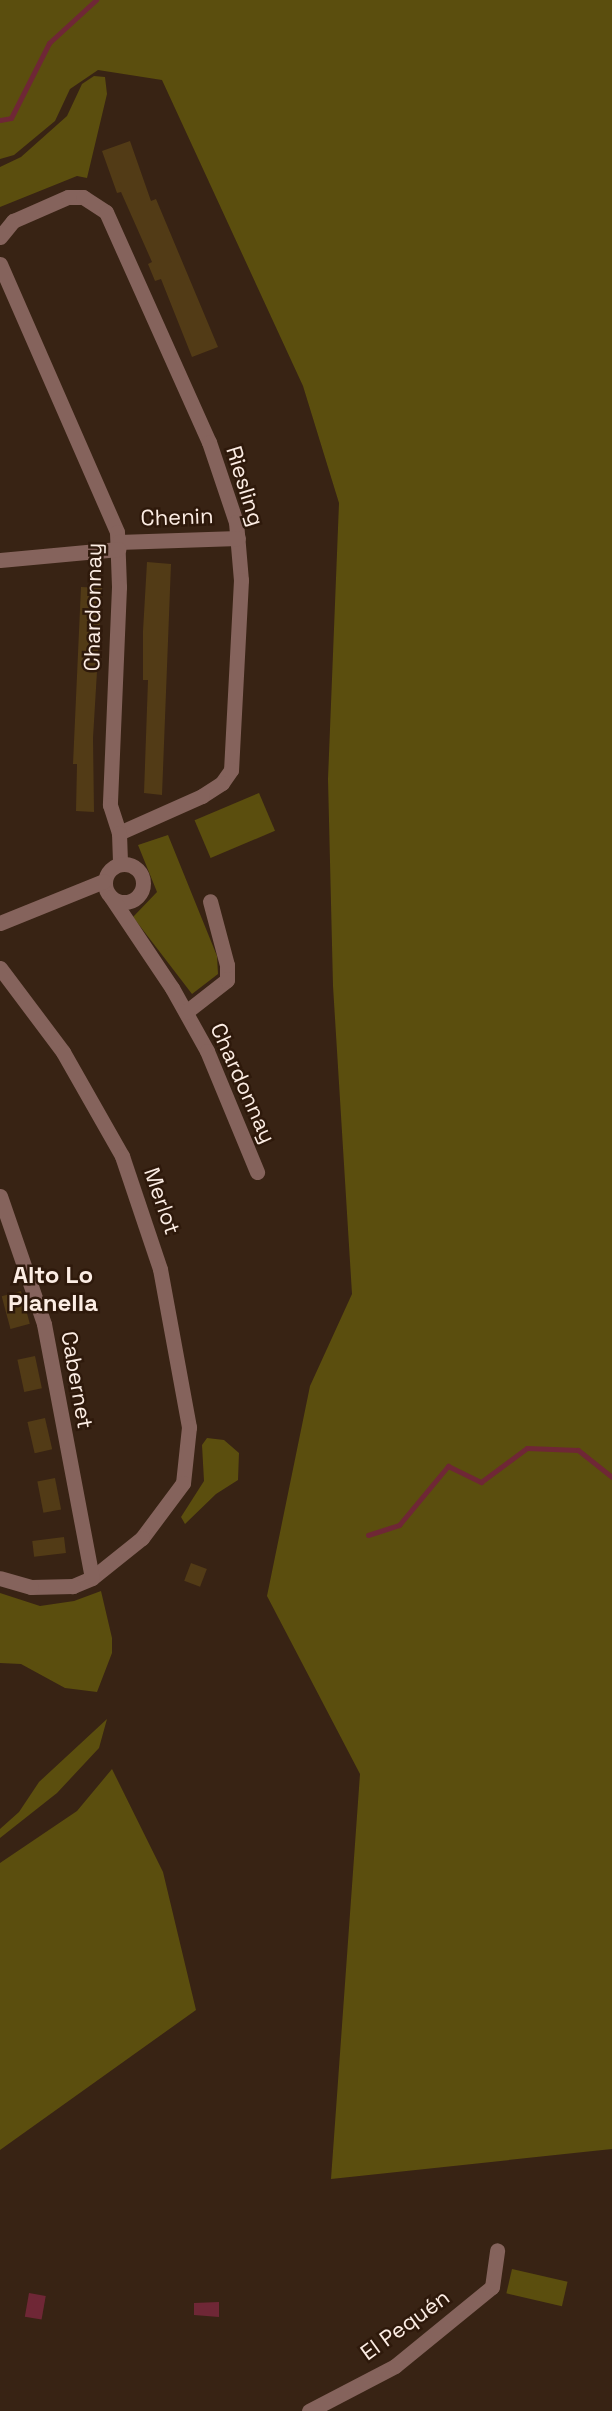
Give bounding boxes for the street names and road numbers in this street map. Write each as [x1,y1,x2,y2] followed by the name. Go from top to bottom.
[220,443,270,529] street label: Riesling
[140,503,214,531] street label: Chenin
[79,542,107,672] street label: Chardonnay
[205,1019,281,1147] street label: Chardonnay
[138,1164,186,1238] street label: Merlot
[55,1329,99,1431] street label: Cabernet
[355,2284,455,2366] street label: El Pequén

